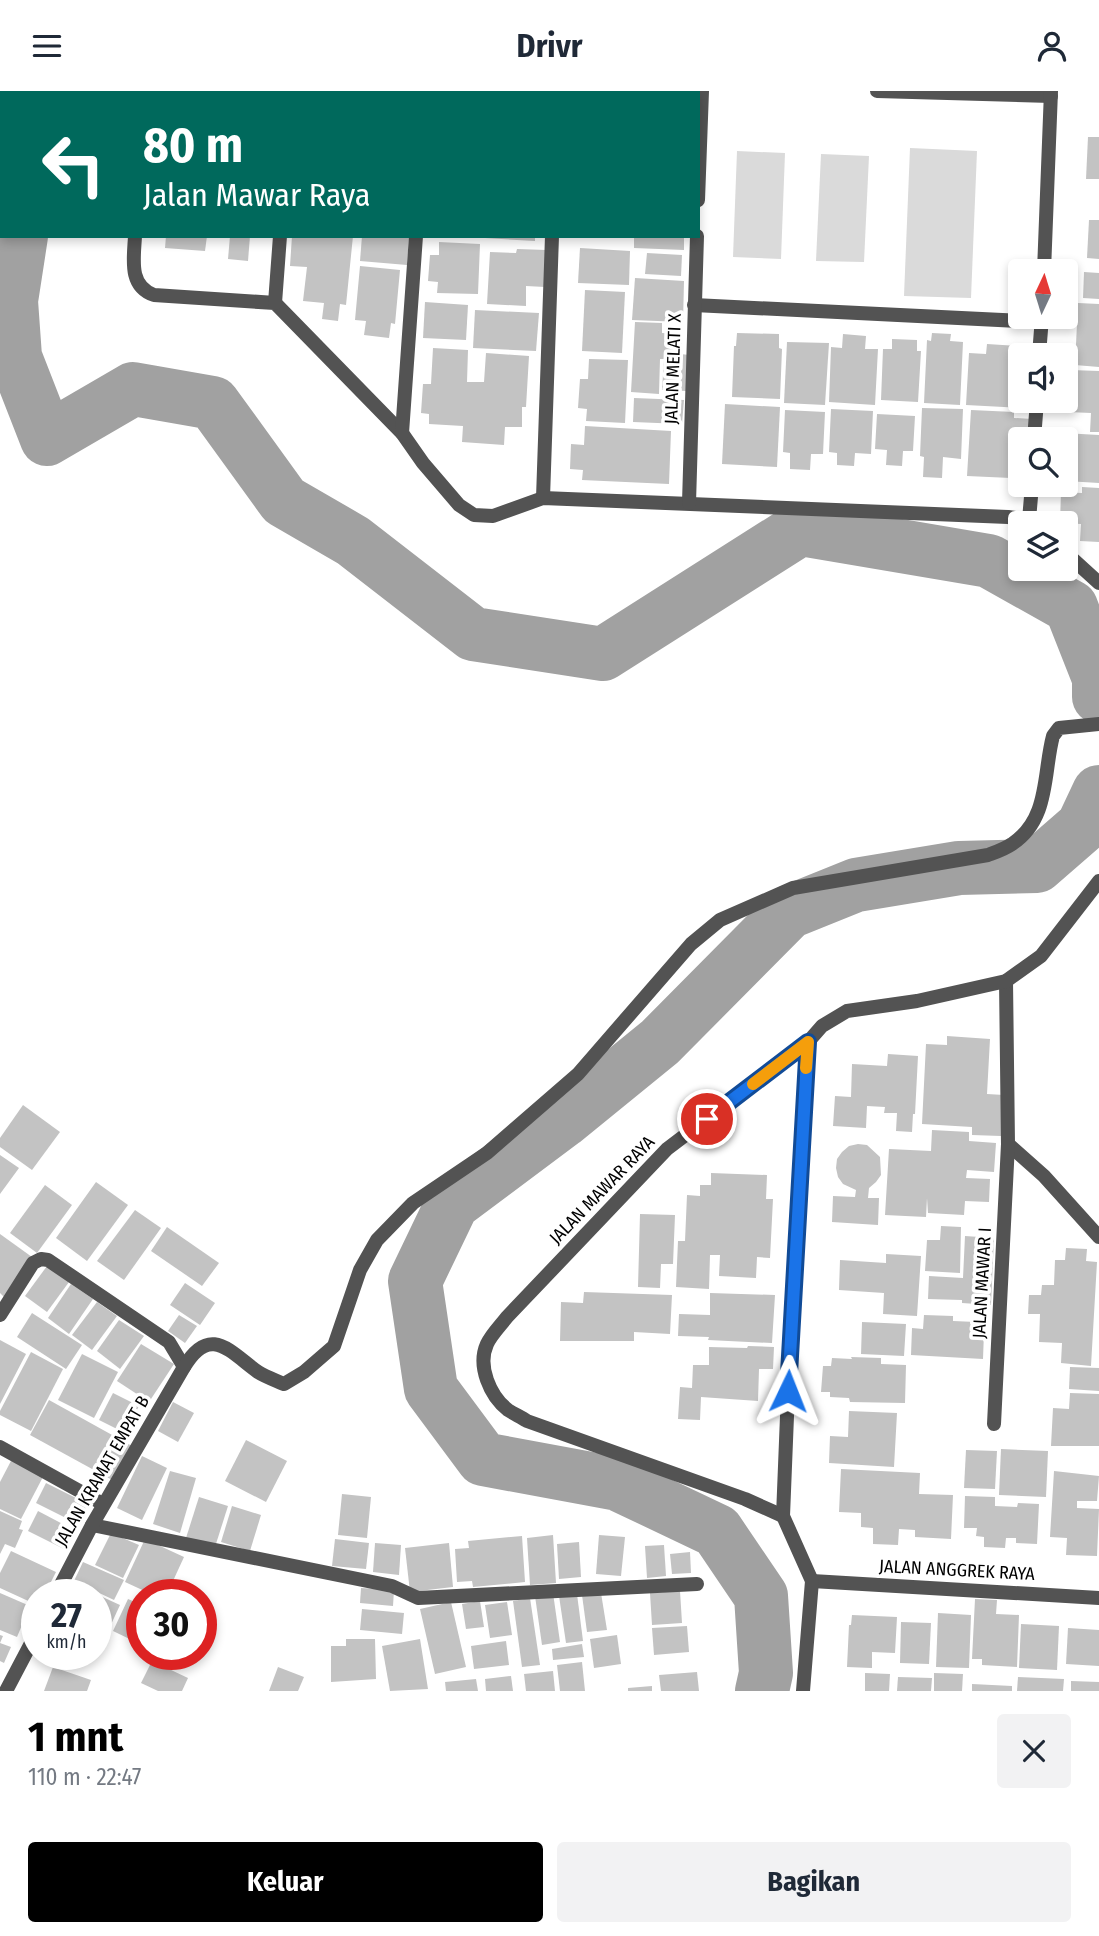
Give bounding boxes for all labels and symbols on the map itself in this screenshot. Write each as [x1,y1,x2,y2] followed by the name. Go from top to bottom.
[1008,259,1078,329] north arrow
[660,313,686,425] street label: JALAN MELATI X
[677,1089,737,1149] pin
[545,1131,660,1249] street label: JALAN MAWAR RAYA
[968,1227,996,1339] street label: JALAN MAWAR I
[751,1354,825,1428] position arrow
[50,1392,154,1550] street label: JALAN KRAMAT EMPAT B
[879,1555,1036,1585] street label: JALAN ANGGREK RAYA
[126,1579,217,1670] speed limit sign: 30

